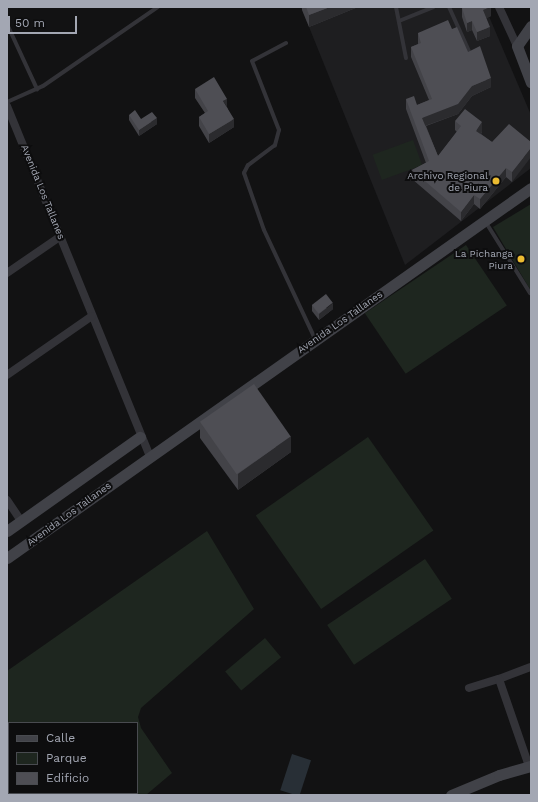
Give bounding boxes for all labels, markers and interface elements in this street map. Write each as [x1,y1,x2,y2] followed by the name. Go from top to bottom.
[10,8,79,34] scale bar
[15,16,45,30] text: 50 m
[18,143,68,241] street label: Avenida Los Tallanes
[407,169,488,192] place label: Archivo Regional de Piura
[491,176,501,186] marker: Archivo Regional de Piura
[455,247,513,270] place label: La Pichanga Piura
[516,254,526,264] marker: La Pichanga Piura
[295,288,385,356] street label: Avenida Los Tallanes
[24,479,114,549] street label: Avenida Los Tallanes
[8,722,138,794] legend
[46,731,75,745] text: Calle
[46,751,87,765] text: Parque
[46,771,89,785] text: Edificio

